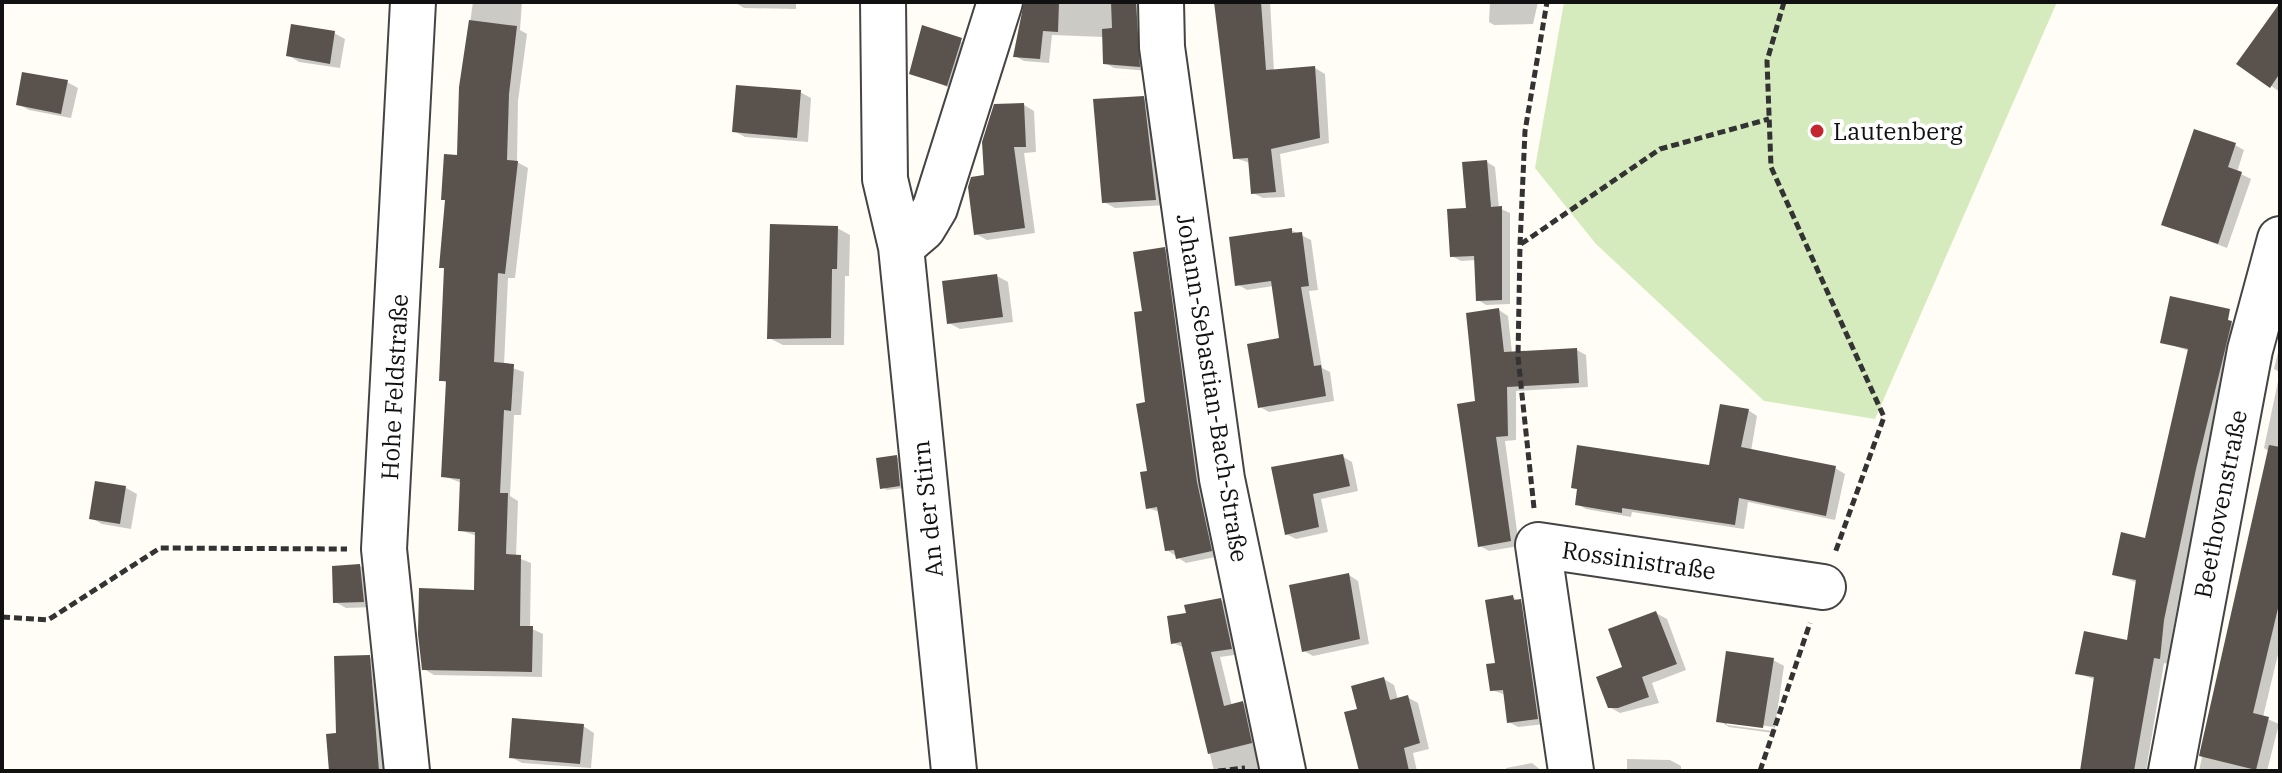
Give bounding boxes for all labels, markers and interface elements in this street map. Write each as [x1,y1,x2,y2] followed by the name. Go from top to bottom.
[1833,115,1963,147] place label: Lautenberg
[1808,122,1826,140] marker: Lautenberg
[1170,212,1256,564] street label: Johann-Sebastian-Bach-Straße
[373,293,415,481] street label: Hohe Feldstraße
[2186,407,2254,601] street label: Beethovenstraße
[904,439,950,579] street label: An der Stirn
[1560,533,1718,587] street label: Rossinistraße

